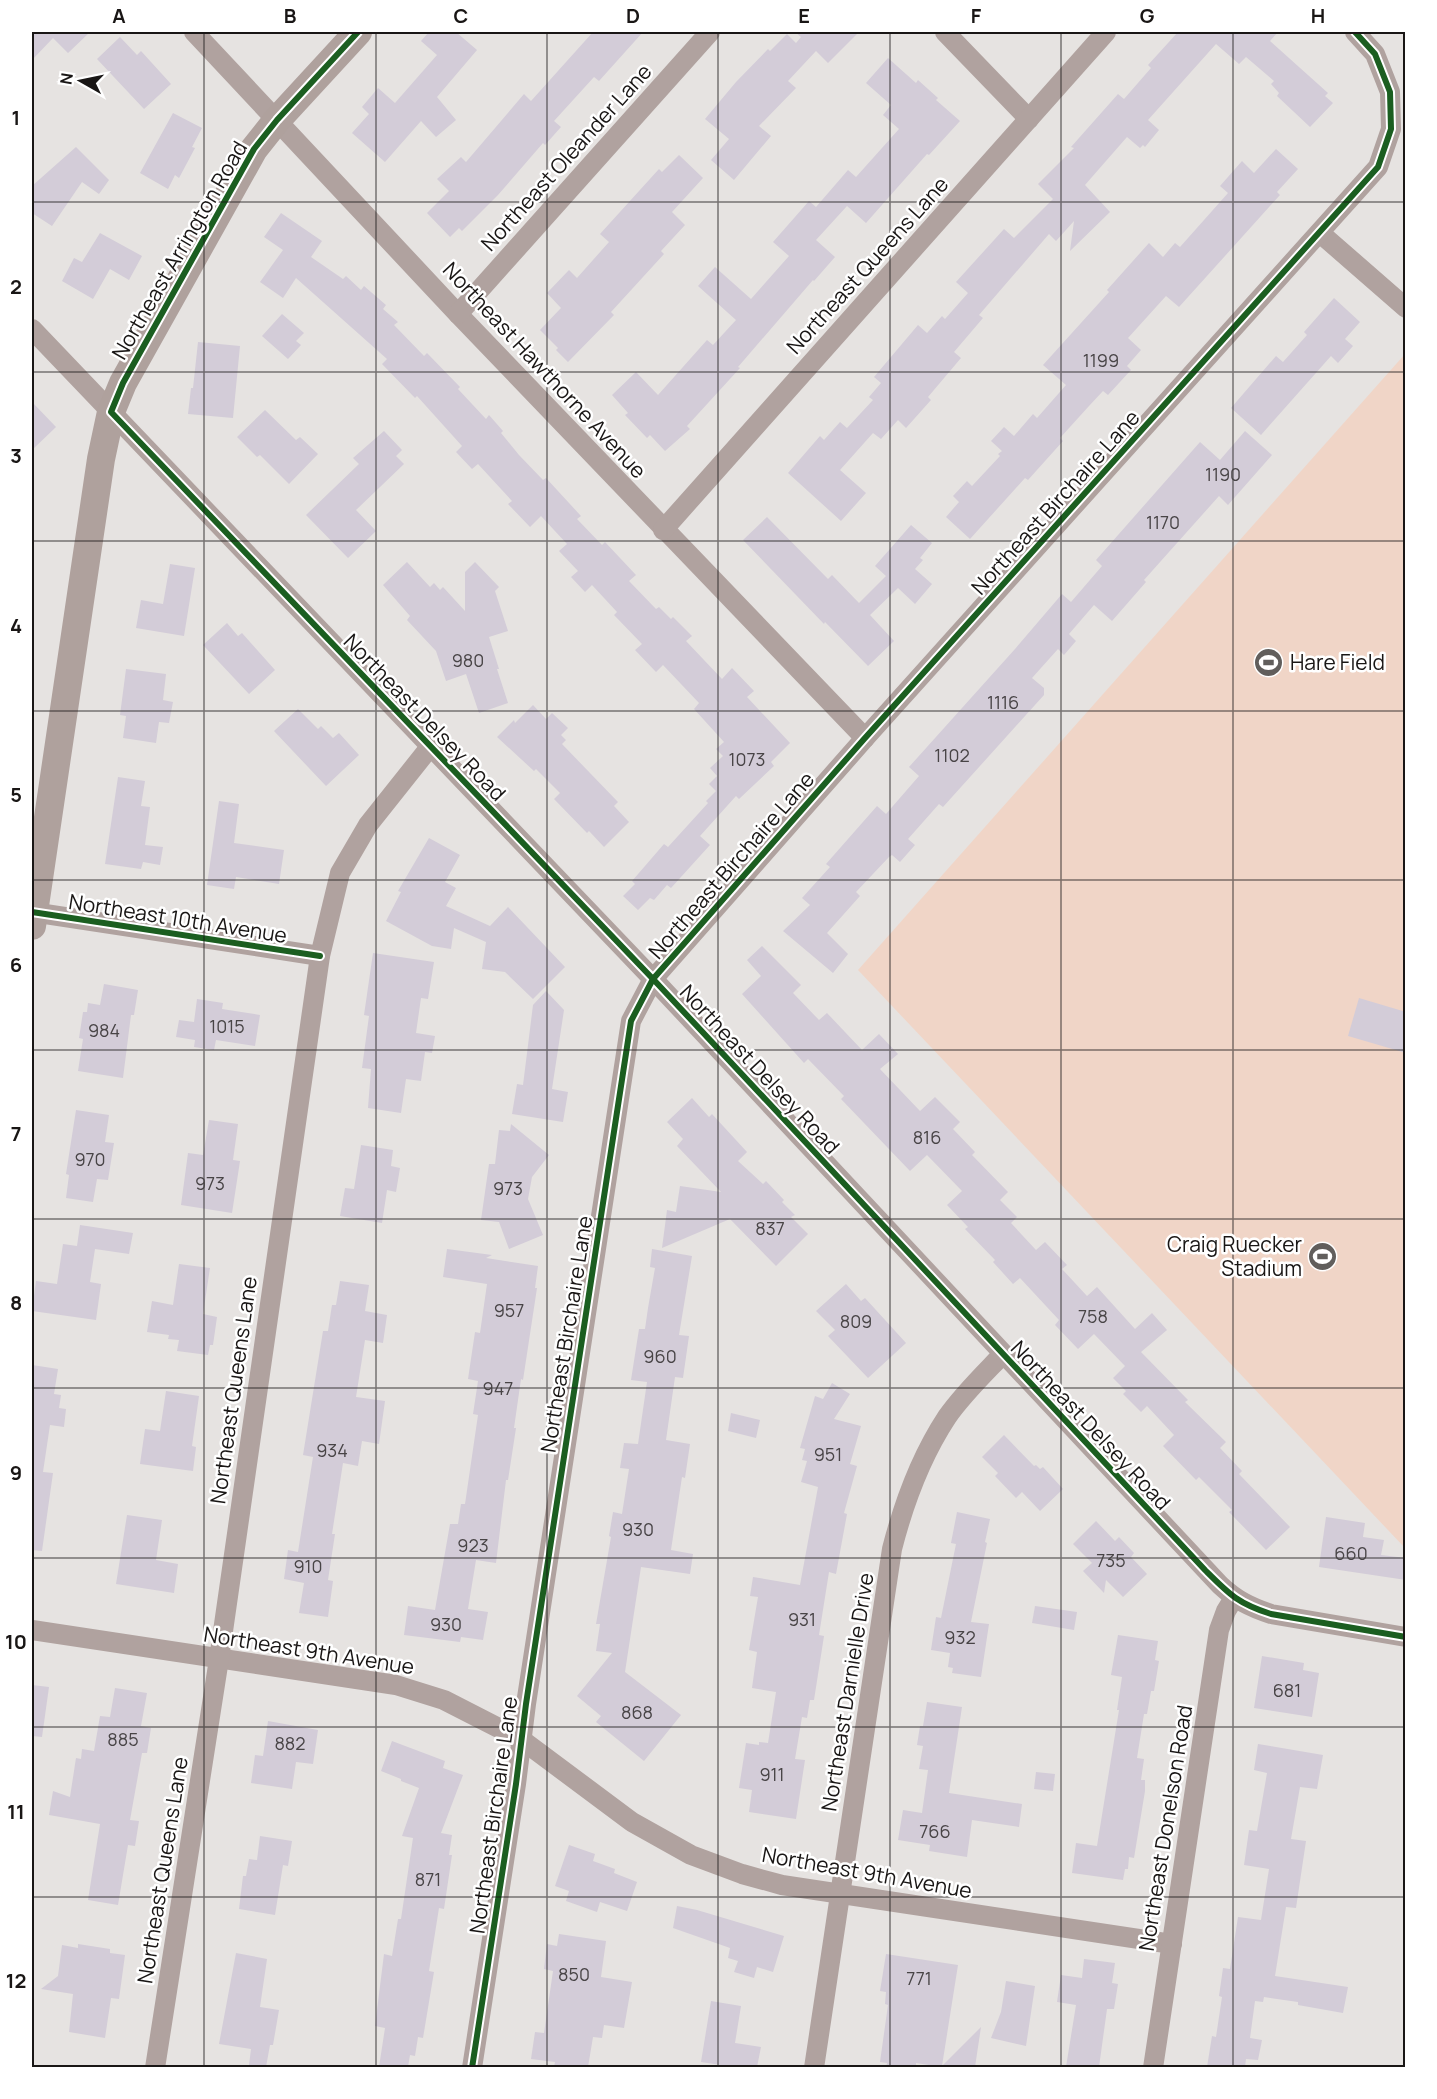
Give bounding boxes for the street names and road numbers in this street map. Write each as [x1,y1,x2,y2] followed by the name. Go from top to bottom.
[474,58,658,256] street label: Northeast Oleander Lane
[105,136,253,364] street label: Northeast Arrington Road
[780,170,954,360] street label: Northeast Queens Lane
[437,256,653,484] street label: Northeast Hawthorne Avenue
[965,404,1145,600] street label: Northeast Birchaire Lane
[338,627,512,807] street label: Northeast Delsey Road
[642,766,820,964] street label: Northeast Birchaire Lane
[67,887,289,949] street label: Northeast 10th Avenue
[674,978,846,1160] street label: Northeast Delsey Road
[533,1214,599,1454] street label: Northeast Birchaire Lane
[203,1275,263,1505] street label: Northeast Queens Lane
[1005,1334,1177,1516] street label: Northeast Delsey Road
[814,1571,880,1813] street label: Northeast Darnielle Drive
[202,1620,416,1680] street label: Northeast 9th Avenue
[462,1695,524,1935] street label: Northeast Birchaire Lane
[1132,1703,1198,1953] street label: Northeast Donelson Road
[130,1755,194,1985] street label: Northeast Queens Lane
[760,1840,974,1904] street label: Northeast 9th Avenue

